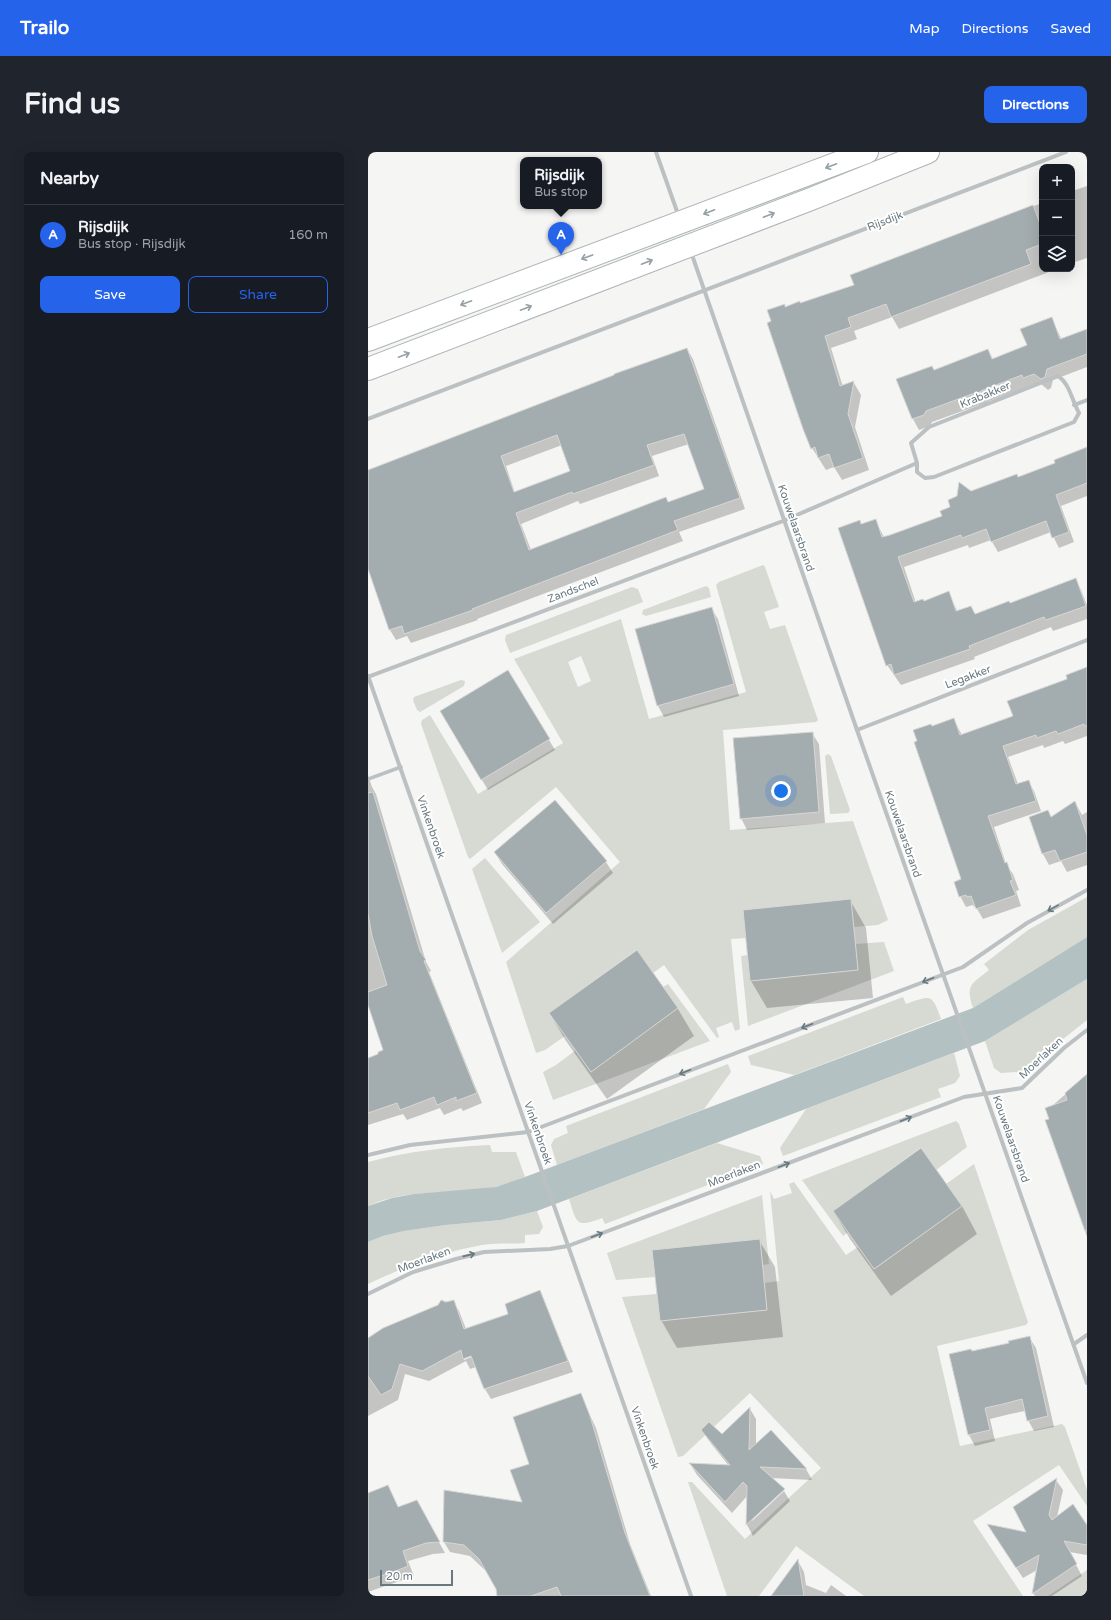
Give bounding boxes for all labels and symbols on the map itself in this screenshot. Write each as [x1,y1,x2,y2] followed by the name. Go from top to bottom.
[825,162,837,170] one-way arrow
[865,208,905,234] street label: Rijsdijk
[703,209,716,216] one-way arrow
[762,211,774,219] one-way arrow
[548,222,574,255] pin: A
[582,254,594,262] one-way arrow
[641,257,653,265] one-way arrow
[460,299,472,307] one-way arrow
[519,304,531,312] one-way arrow
[398,350,410,358] one-way arrow
[958,379,1013,411] street label: Krabakker
[775,483,817,573] street label: Kouwelaarsbrand
[546,574,600,606] street label: Zandschel
[943,662,993,692] street label: Legakker
[771,781,791,801] your location
[882,789,924,879] street label: Kouwelaarsbrand
[414,794,448,860] street label: Vinkenbroek
[1047,905,1059,913] one-way arrow
[923,976,935,984] one-way arrow
[801,1022,813,1030] one-way arrow
[1016,1034,1066,1082] street label: Moerlaken
[680,1069,692,1077] one-way arrow
[990,1094,1032,1184] street label: Kouwelaarsbrand
[521,1100,555,1166] street label: Vinkenbroek
[899,1114,911,1122] one-way arrow
[706,1158,762,1190] street label: Moerlaken
[777,1160,789,1168] one-way arrow
[590,1230,602,1238] one-way arrow
[396,1244,452,1276] street label: Moerlaken
[463,1251,476,1259] one-way arrow
[628,1405,662,1471] street label: Vinkenbroek
[380,1568,453,1587] scale bar

